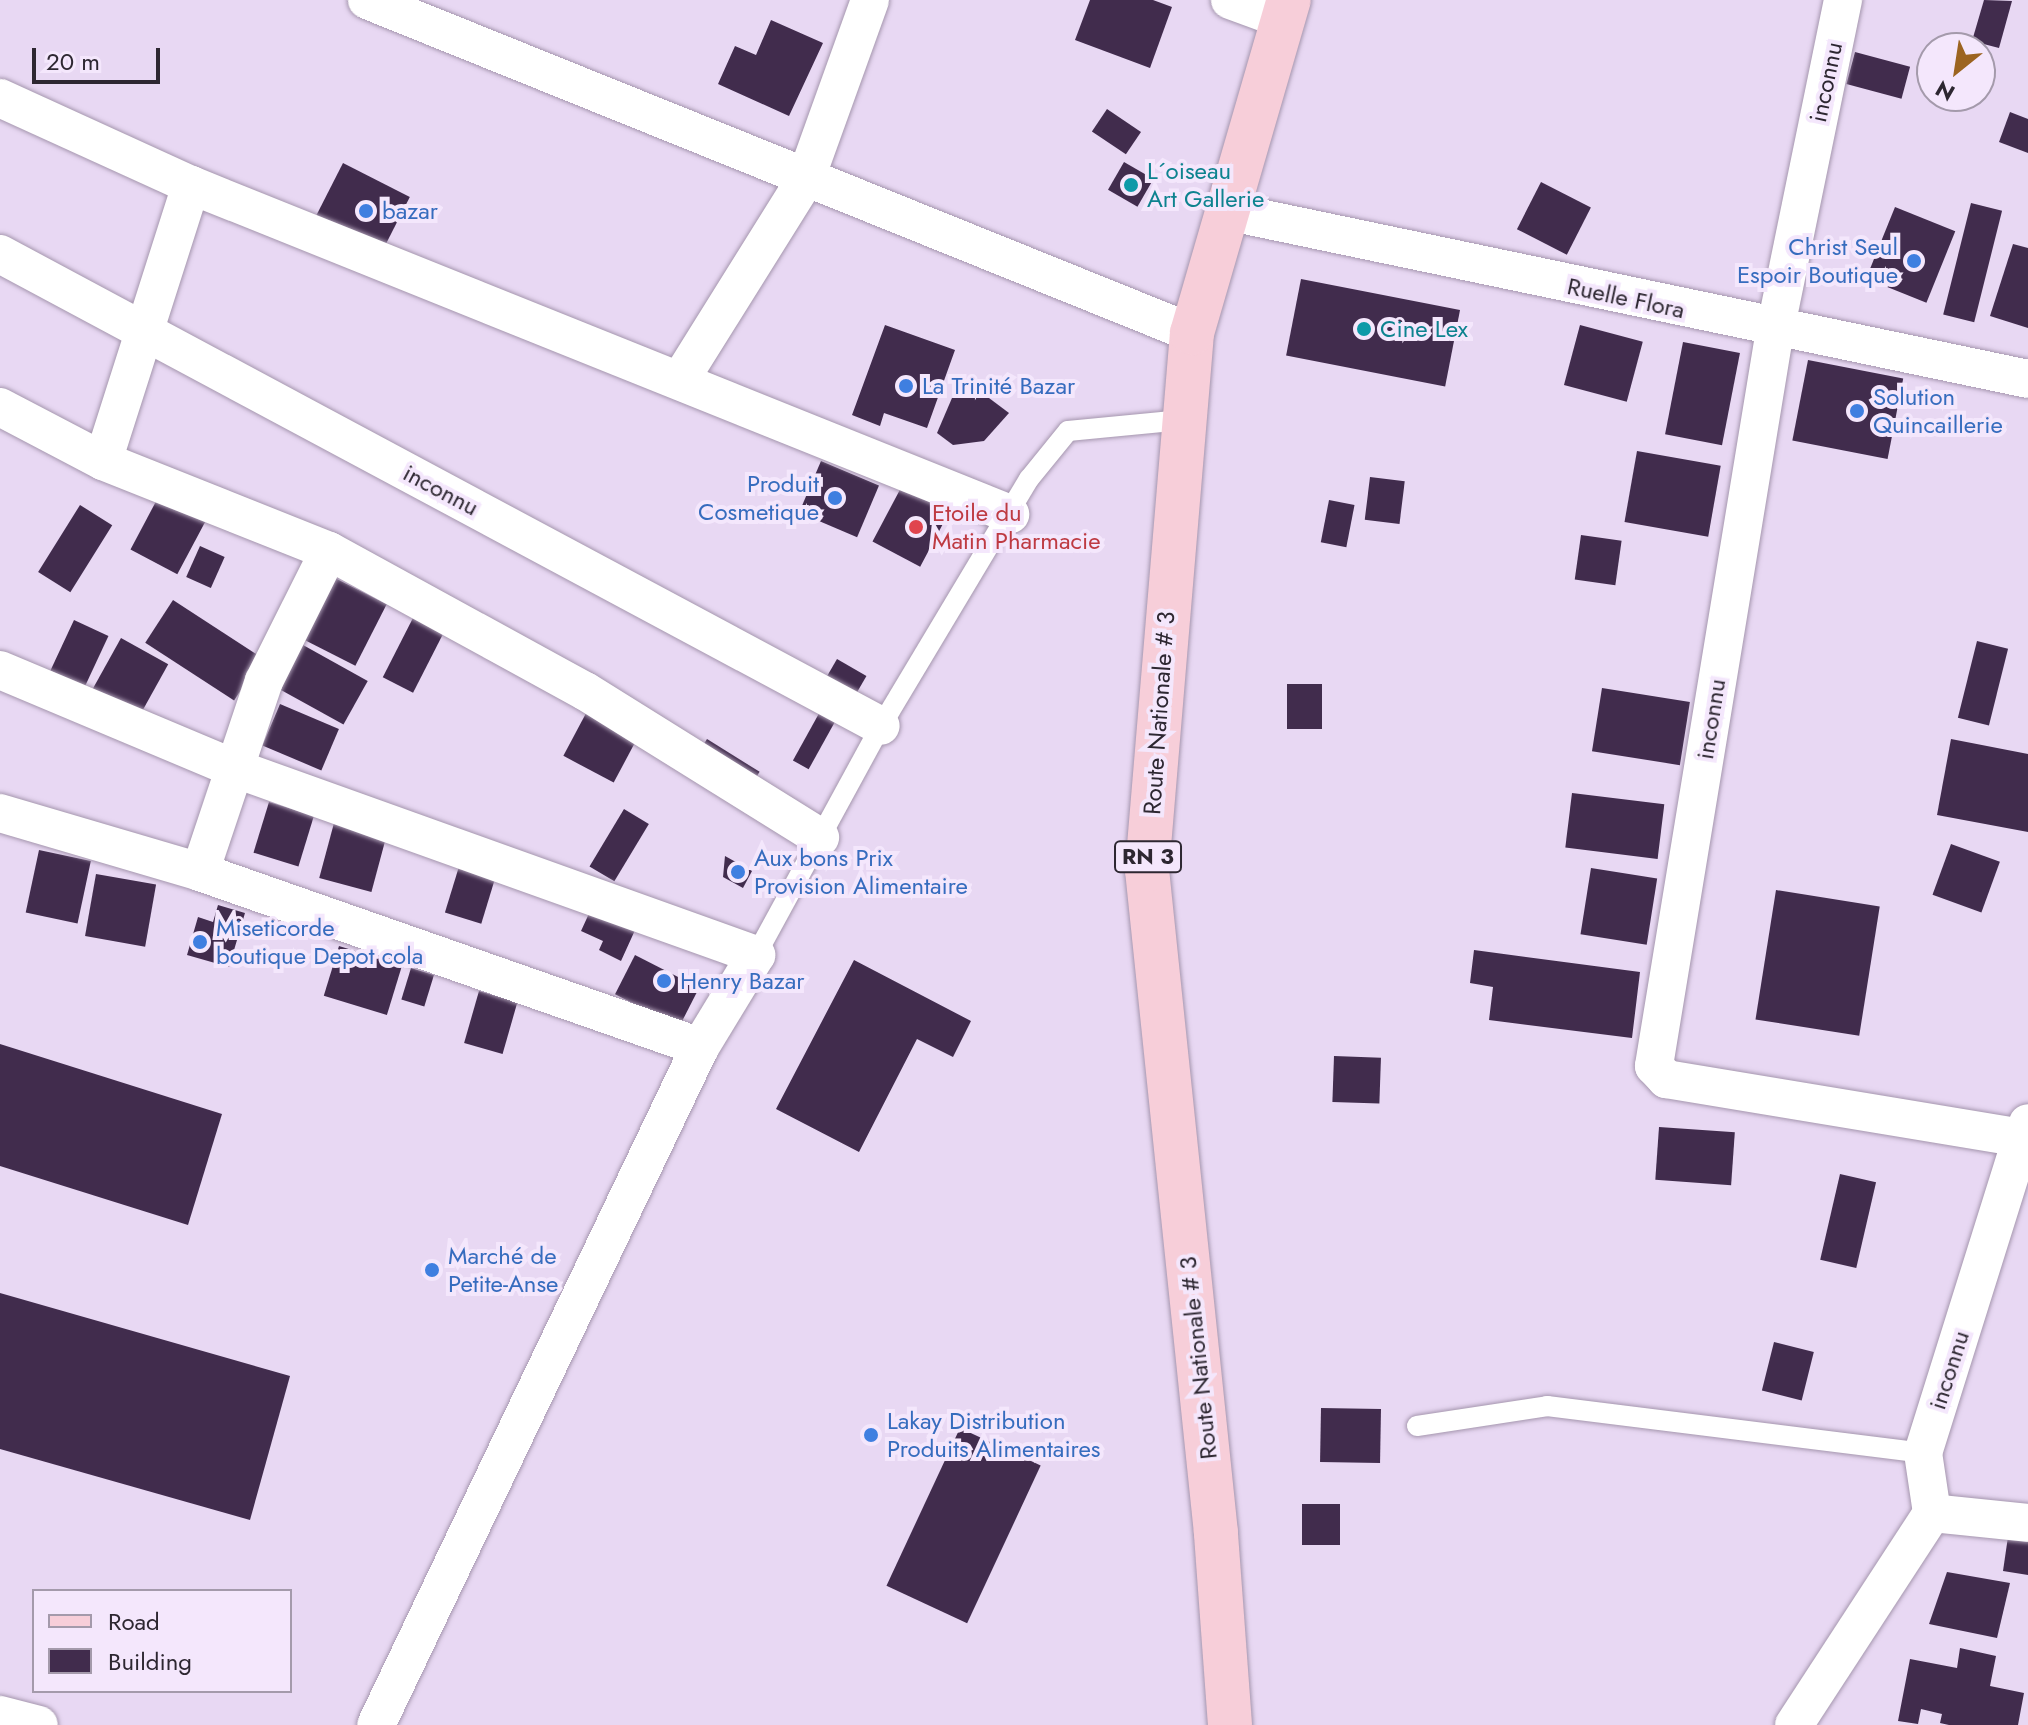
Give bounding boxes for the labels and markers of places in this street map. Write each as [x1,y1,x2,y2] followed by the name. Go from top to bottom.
[1147,157,1264,213] place label: L´oiseau Art Gallerie
[1122,176,1140,194] marker: L´oiseau Art Gallerie
[382,197,438,225] place label: bazar
[357,202,375,220] marker: bazar
[1737,233,1898,289] place label: Christ Seul Espoir Boutique
[1905,252,1923,270] marker: Christ Seul Espoir Boutique
[1380,315,1468,343] place label: Cine Lex
[1355,320,1373,338] marker: Cine Lex
[922,372,1075,400] place label: La Trinité Bazar
[897,377,915,395] marker: La Trinité Bazar
[1873,383,2003,439] place label: Solution Quincaillerie
[1848,402,1866,420] marker: Solution Quincaillerie
[698,470,819,526] place label: Produit Cosmetique
[826,489,844,507] marker: Produit Cosmetique
[932,499,1101,555] place label: Etoile du Matin Pharmacie
[907,518,925,536] marker: Etoile du Matin Pharmacie
[754,844,968,900] place label: Aux bons Prix Provision Alimentaire
[729,863,747,881] marker: Aux bons Prix Provision Alimentaire
[216,914,423,970] place label: Miseticorde boutique Depot cola
[191,933,209,951] marker: Miseticorde boutique Depot cola
[680,967,805,995] place label: Henry Bazar
[655,972,673,990] marker: Henry Bazar
[448,1242,558,1298] place label: Marché de Petite-Anse
[423,1261,441,1279] marker: Marché de Petite-Anse
[887,1407,1101,1463] place label: Lakay Distribution Produits Alimentaires
[862,1426,880,1444] marker: Lakay Distribution Produits Alimentaires

